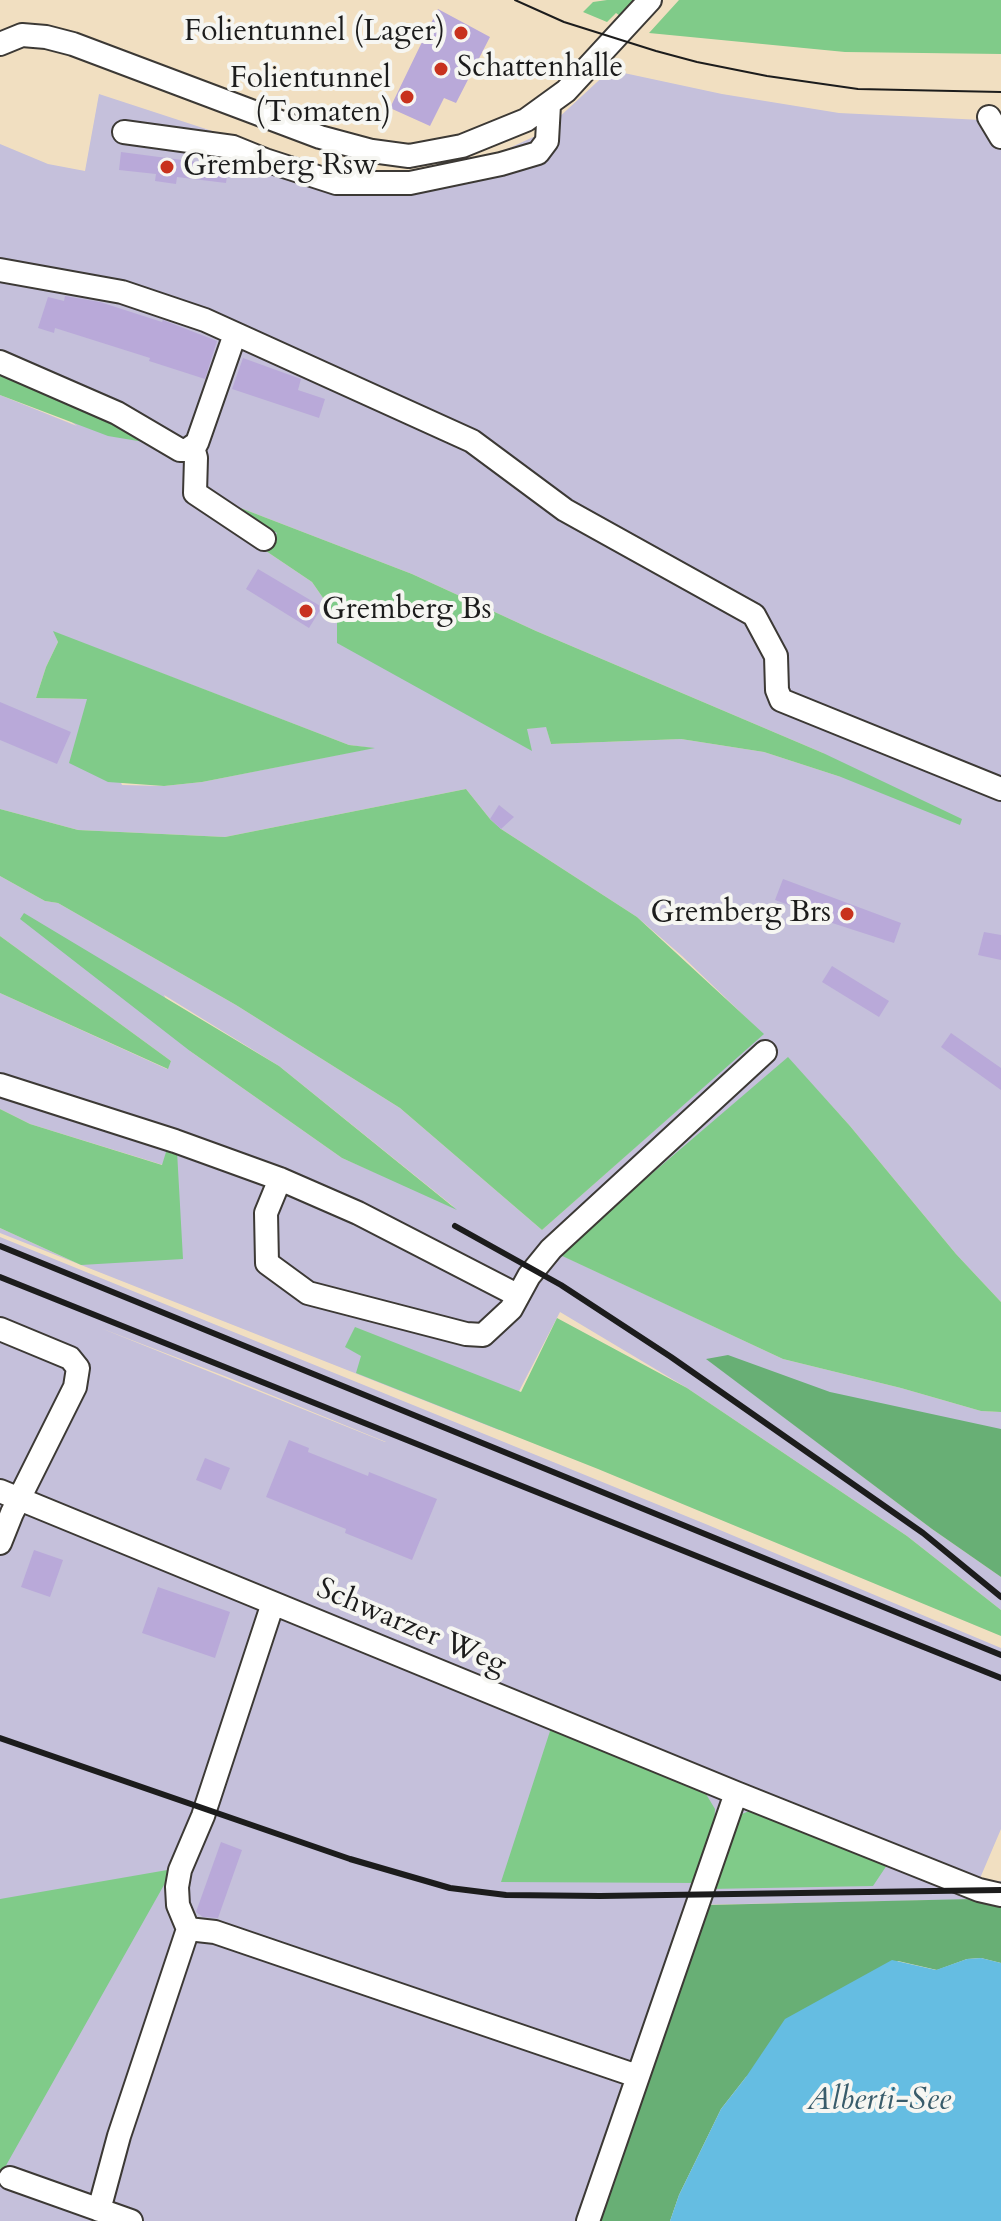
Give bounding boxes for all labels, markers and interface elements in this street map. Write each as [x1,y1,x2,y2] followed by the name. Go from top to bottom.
[184,15,445,51] place label: Folientunnel (Lager)
[452,24,470,42] marker: Folientunnel (Lager)
[457,51,623,87] place label: Schattenhalle
[432,60,450,78] marker: Schattenhalle
[230,62,391,132] place label: Folientunnel (Tomaten)
[398,88,416,106] marker: Folientunnel (Tomaten)
[183,149,377,185] place label: Gremberg Rsw
[158,158,176,176] marker: Gremberg Rsw
[322,593,492,629] place label: Gremberg Bs
[297,602,315,620] marker: Gremberg Bs
[650,896,831,932] place label: Gremberg Brs
[838,905,856,923] marker: Gremberg Brs
[311,1572,511,1684] street label: Schwarzer Weg
[807,2083,951,2121] water label: Alberti-See

